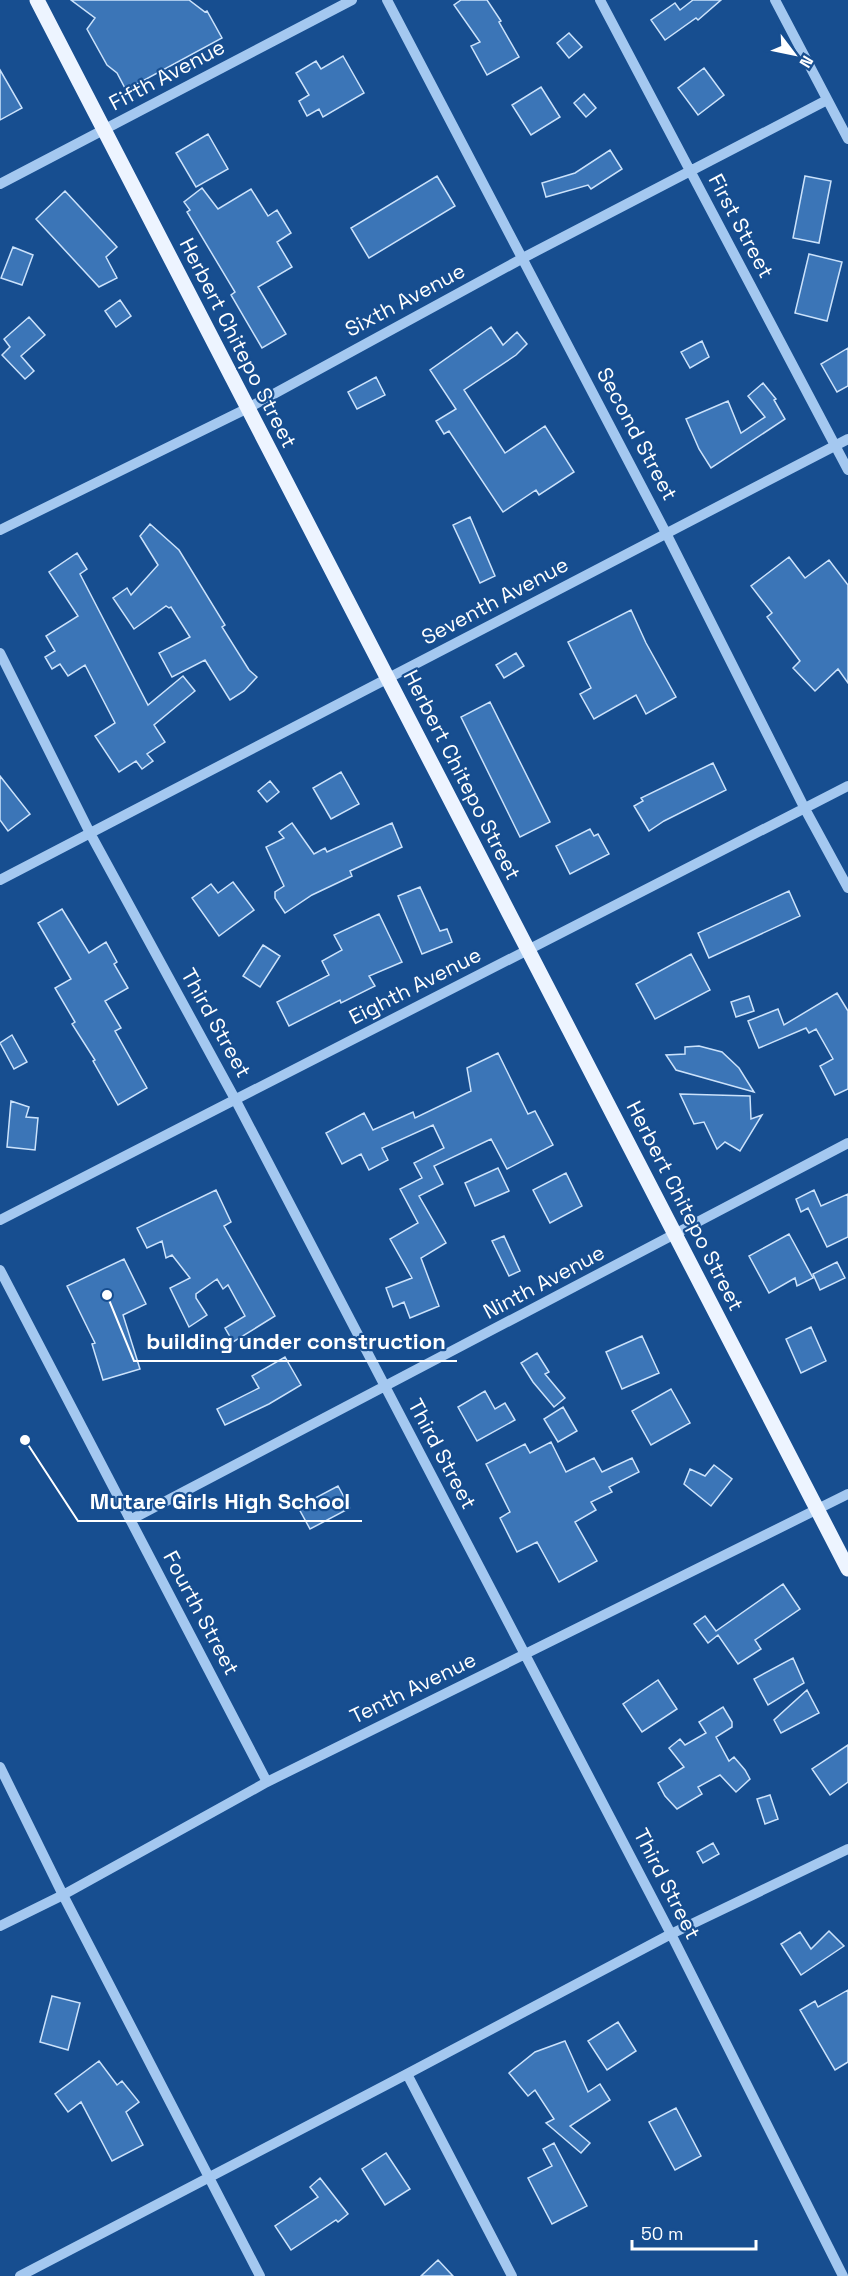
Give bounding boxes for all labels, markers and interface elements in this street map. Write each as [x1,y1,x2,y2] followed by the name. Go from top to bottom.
[764,24,824,84] north arrow
[104,33,229,116] street label: Fifth Avenue
[795,52,818,72] text: N
[703,169,780,283] street label: First Street
[174,233,303,452] street label: Herbert Chitepo Street
[340,257,470,343] street label: Sixth Avenue
[591,363,684,505] street label: Second Street
[417,550,573,651] street label: Seventh Avenue
[398,665,527,884] street label: Herbert Chitepo Street
[344,941,485,1030] street label: Eighth Avenue
[175,963,258,1082] street label: Third Street
[621,1096,750,1315] street label: Herbert Chitepo Street
[478,1238,609,1325] street label: Ninth Avenue
[134,1321,457,1361] callout: building under construction
[146,1327,446,1355] text: building under construction
[402,1394,483,1514] street label: Third Street
[78,1481,362,1521] callout: Mutare Girls High School
[90,1487,350,1515] text: Mutare Girls High School
[157,1546,246,1680] street label: Fourth Street
[345,1645,480,1730] street label: Tenth Avenue
[628,1824,707,1944] street label: Third Street
[632,2213,756,2251] scale bar
[641,2222,683,2245] text: 50 m

